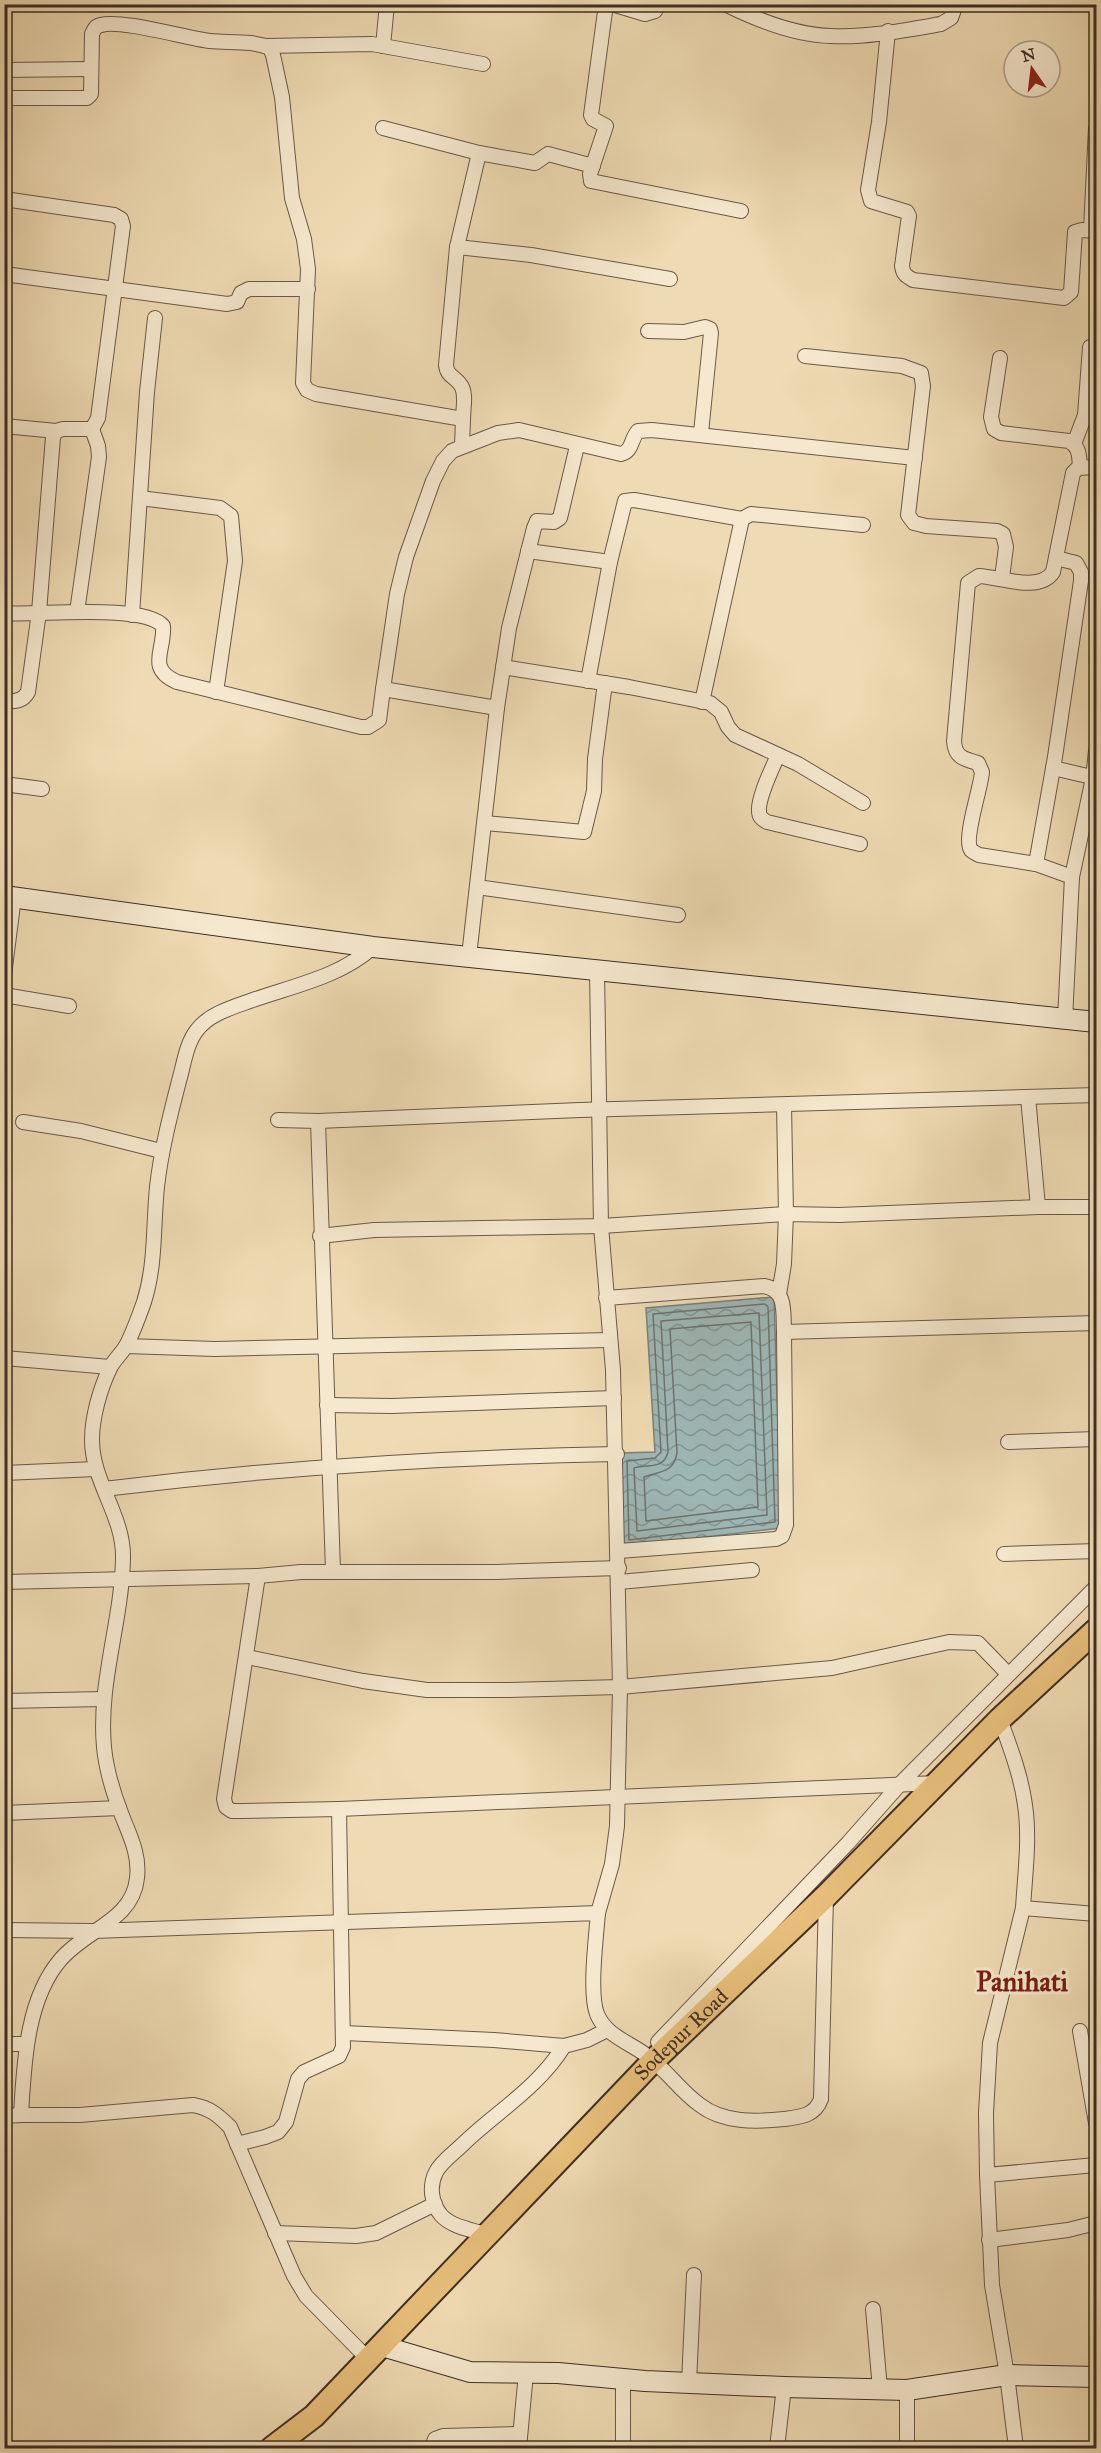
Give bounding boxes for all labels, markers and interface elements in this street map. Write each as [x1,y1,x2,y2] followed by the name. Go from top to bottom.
[1002,39,1062,99] north arrow
[1020,44,1038,66] text: N
[976,1965,1068,1998] district label: Panihati
[628,1983,734,2086] street label: Sodepur Road

